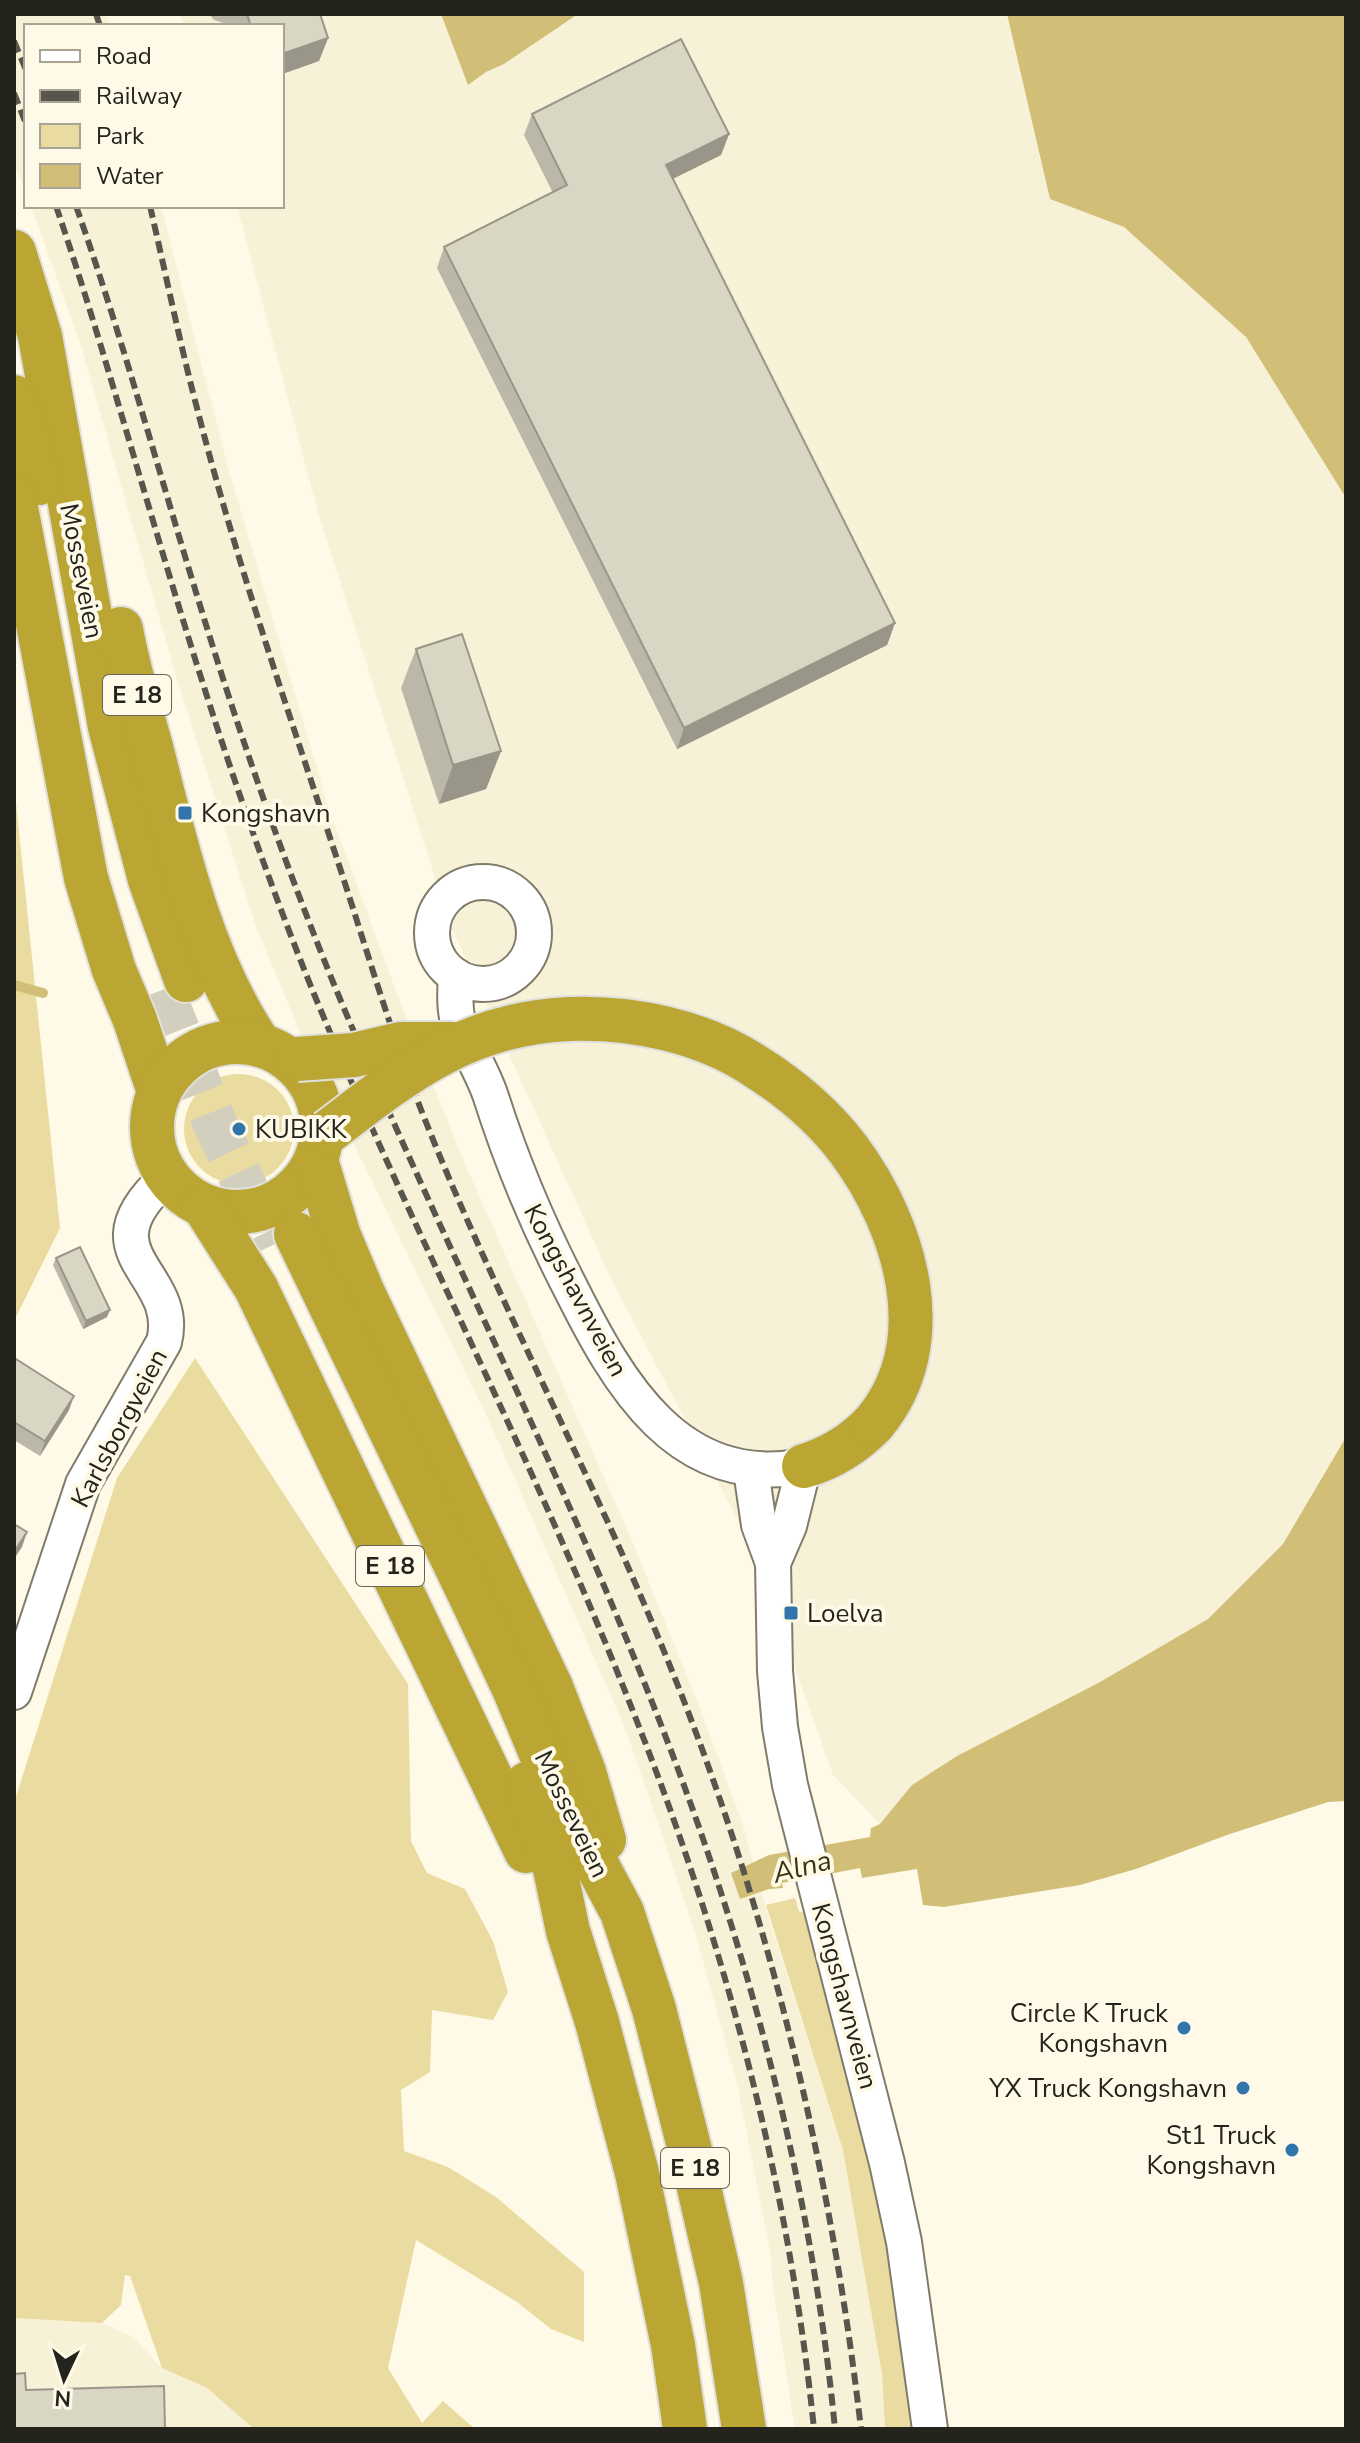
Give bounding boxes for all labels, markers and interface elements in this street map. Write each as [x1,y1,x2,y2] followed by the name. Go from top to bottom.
[24,24,284,208] legend
[96,40,152,72] text: Road
[96,80,183,112] text: Railway
[96,120,145,152] text: Park
[96,160,164,192] text: Water
[51,500,112,642] street label: Mosseveien
[103,675,171,715] road number: E 18
[201,796,331,831] place label: Kongshavn
[176,804,194,822] marker: Kongshavn
[255,1112,347,1147] place label: KUBIKK
[230,1120,248,1138] marker: KUBIKK
[515,1198,636,1383] street label: Kongshavnveien
[63,1343,176,1514] street label: Karlsborgveien
[356,1546,424,1586] road number: E 18
[807,1596,884,1631] place label: Loelva
[782,1604,800,1622] marker: Loelva
[526,1745,617,1883] street label: Mosseveien
[768,1841,836,1893] water label: Alna
[803,1899,886,2093] street label: Kongshavnveien
[1010,1996,1169,2061] place label: Circle K Truck Kongshavn
[1175,2019,1193,2037] marker: Circle K Truck Kongshavn
[988,2071,1227,2106] place label: YX Truck Kongshavn
[1234,2079,1252,2097] marker: YX Truck Kongshavn
[1147,2118,1277,2183] place label: St1 Truck Kongshavn
[1283,2141,1301,2159] marker: St1 Truck Kongshavn
[661,2148,729,2188] road number: E 18
[24,2339,104,2419] north arrow
[53,2382,72,2413] text: N

